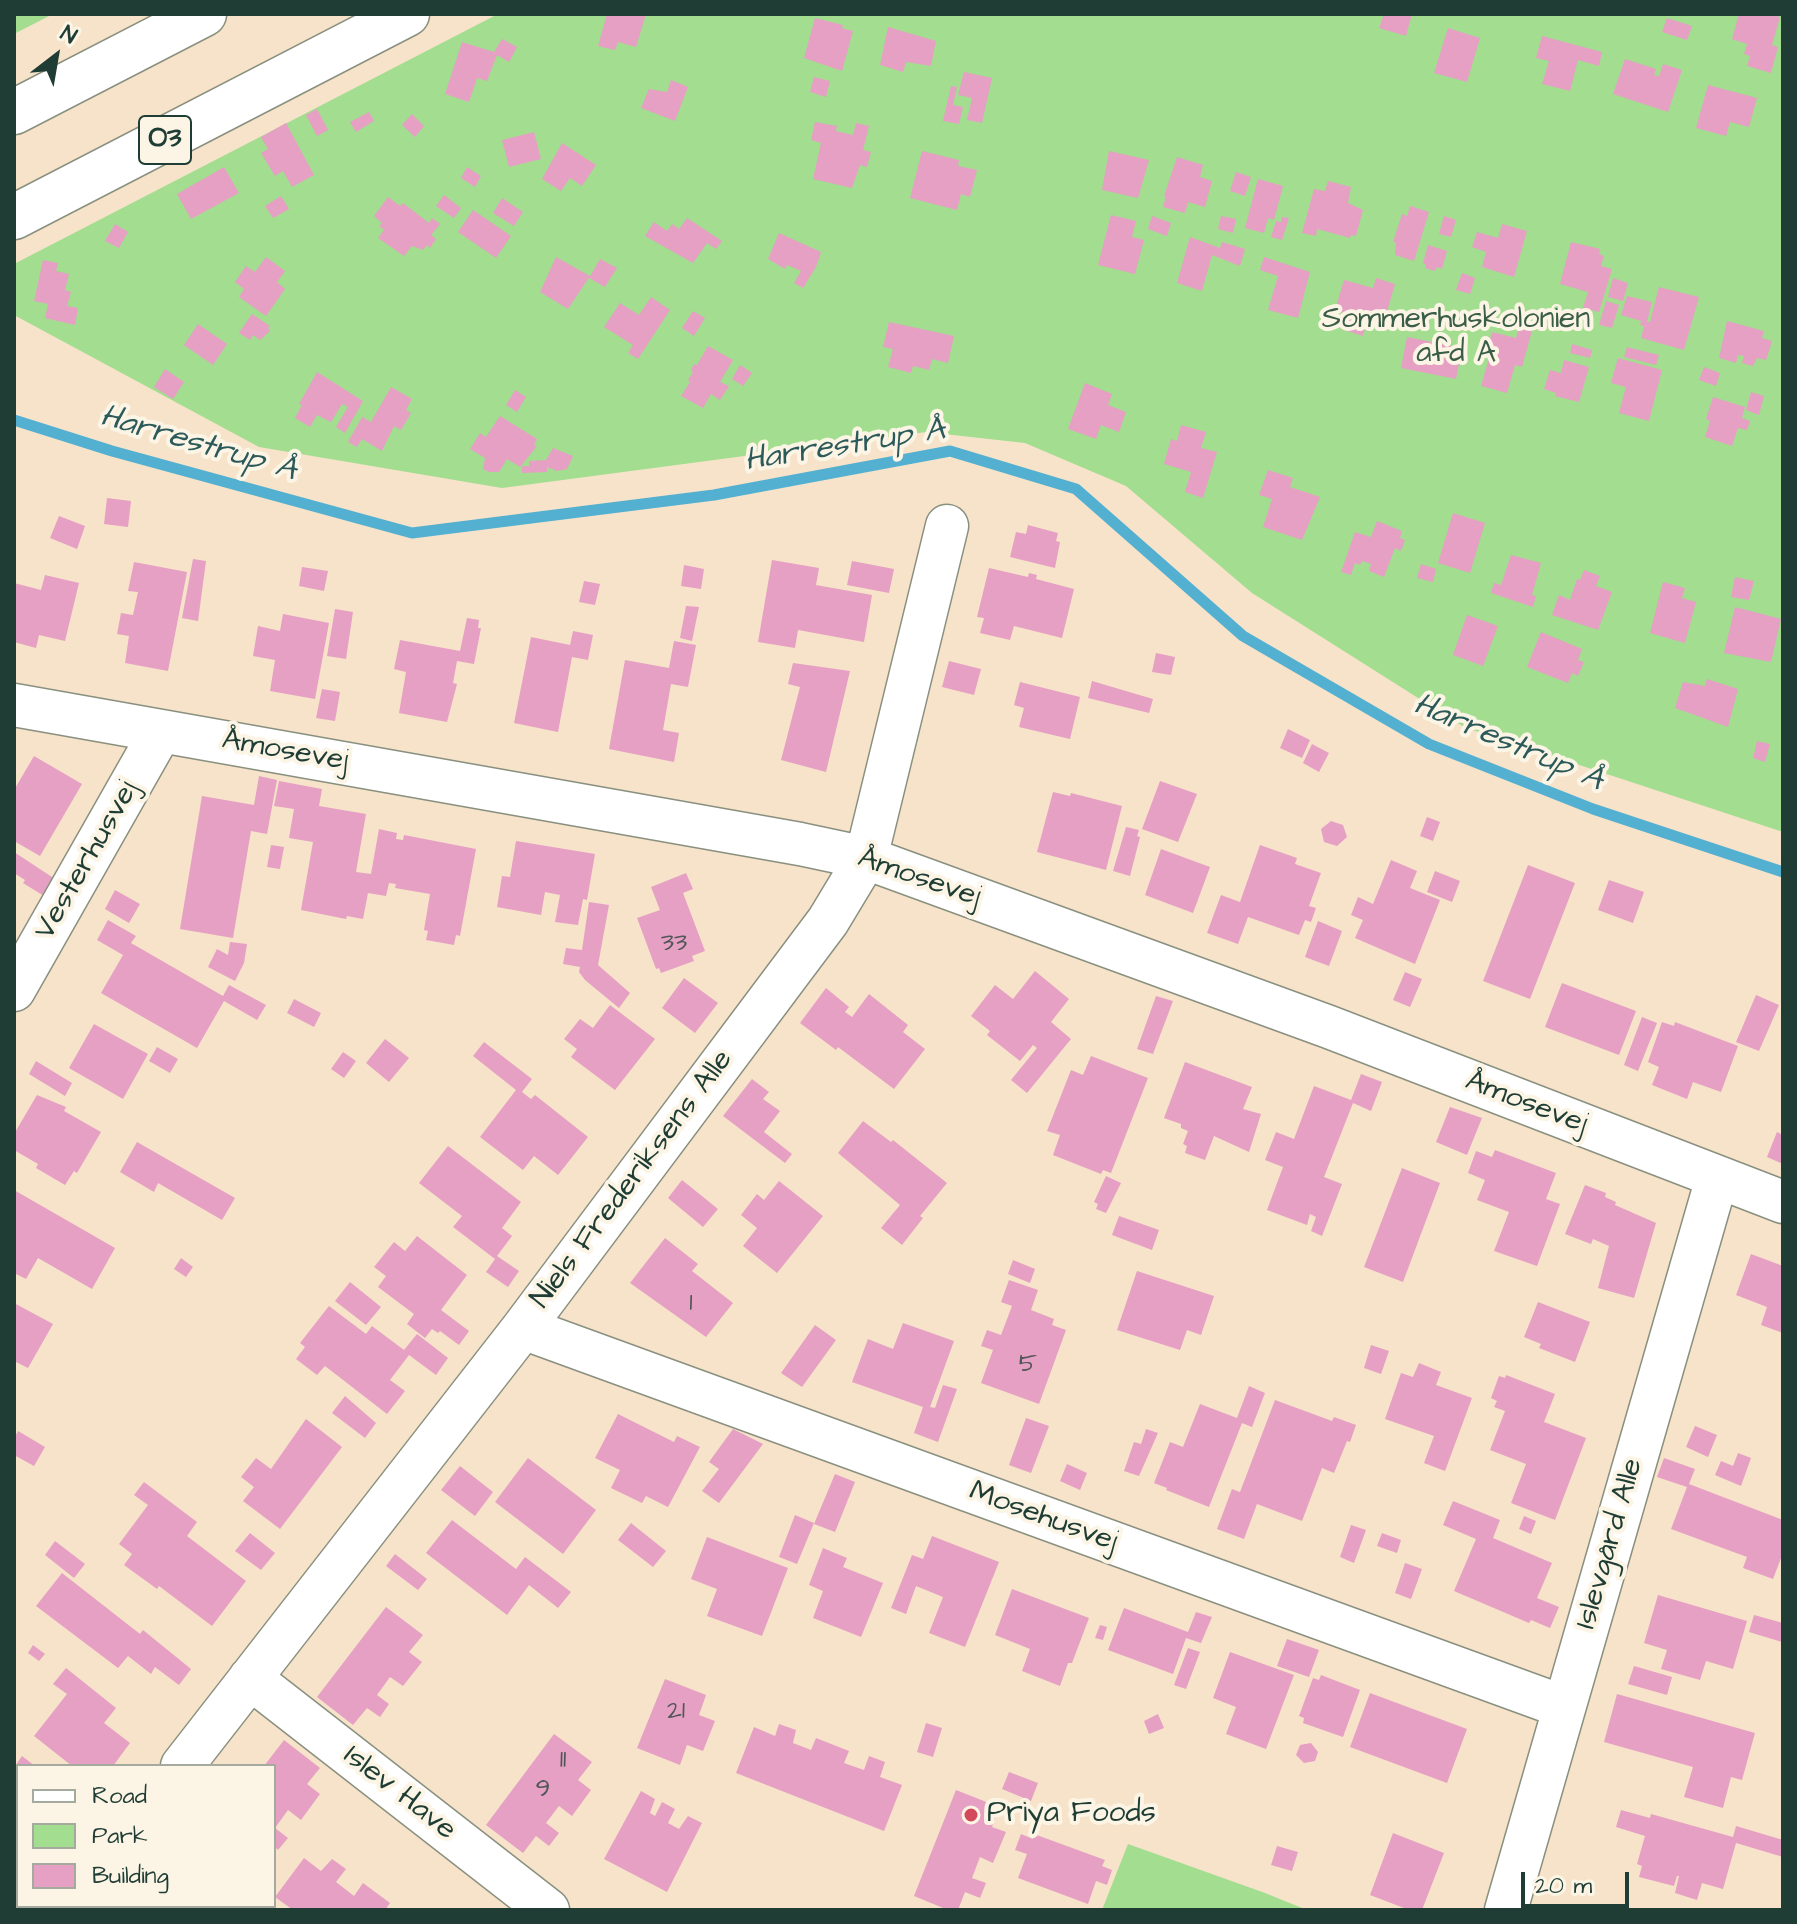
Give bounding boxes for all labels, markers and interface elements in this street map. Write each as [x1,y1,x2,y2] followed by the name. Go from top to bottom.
[16,16,96,96] north arrow
[55,18,83,52] text: N
[139,116,191,164] road number: O3
[1322,303,1590,374] park label: Sommerhuskolonien afd A
[95,399,301,491] water label: Harrestrup Å
[742,412,948,482] water label: Harrestrup Å
[1407,687,1609,801] water label: Harrestrup Å
[219,723,351,781] street label: Åmosevej
[28,775,148,947] street label: Vesterhusvej
[853,841,985,917] street label: Åmosevej
[661,929,687,961] house number: 33
[524,1044,742,1316] street label: Niels Frederiksens Alle
[1460,1064,1592,1144] street label: Åmosevej
[689,1289,693,1321] house number: 1
[1019,1350,1037,1382] house number: 5
[1569,1455,1653,1633] street label: Islevgård Alle
[964,1475,1122,1561] street label: Mosehusvej
[667,1697,685,1729] house number: 21
[335,1739,463,1849] street label: Islev Have
[560,1746,566,1778] house number: 11
[16,1764,276,1908] legend
[536,1775,550,1807] house number: 9
[92,1779,147,1813] text: Road
[987,1797,1156,1833] place label: Priya Foods
[962,1806,980,1824] marker: Priya Foods
[92,1819,148,1853] text: Park
[1525,1856,1633,1906] scale bar
[92,1859,169,1893] text: Building
[1535,1869,1592,1903] text: 20 m

